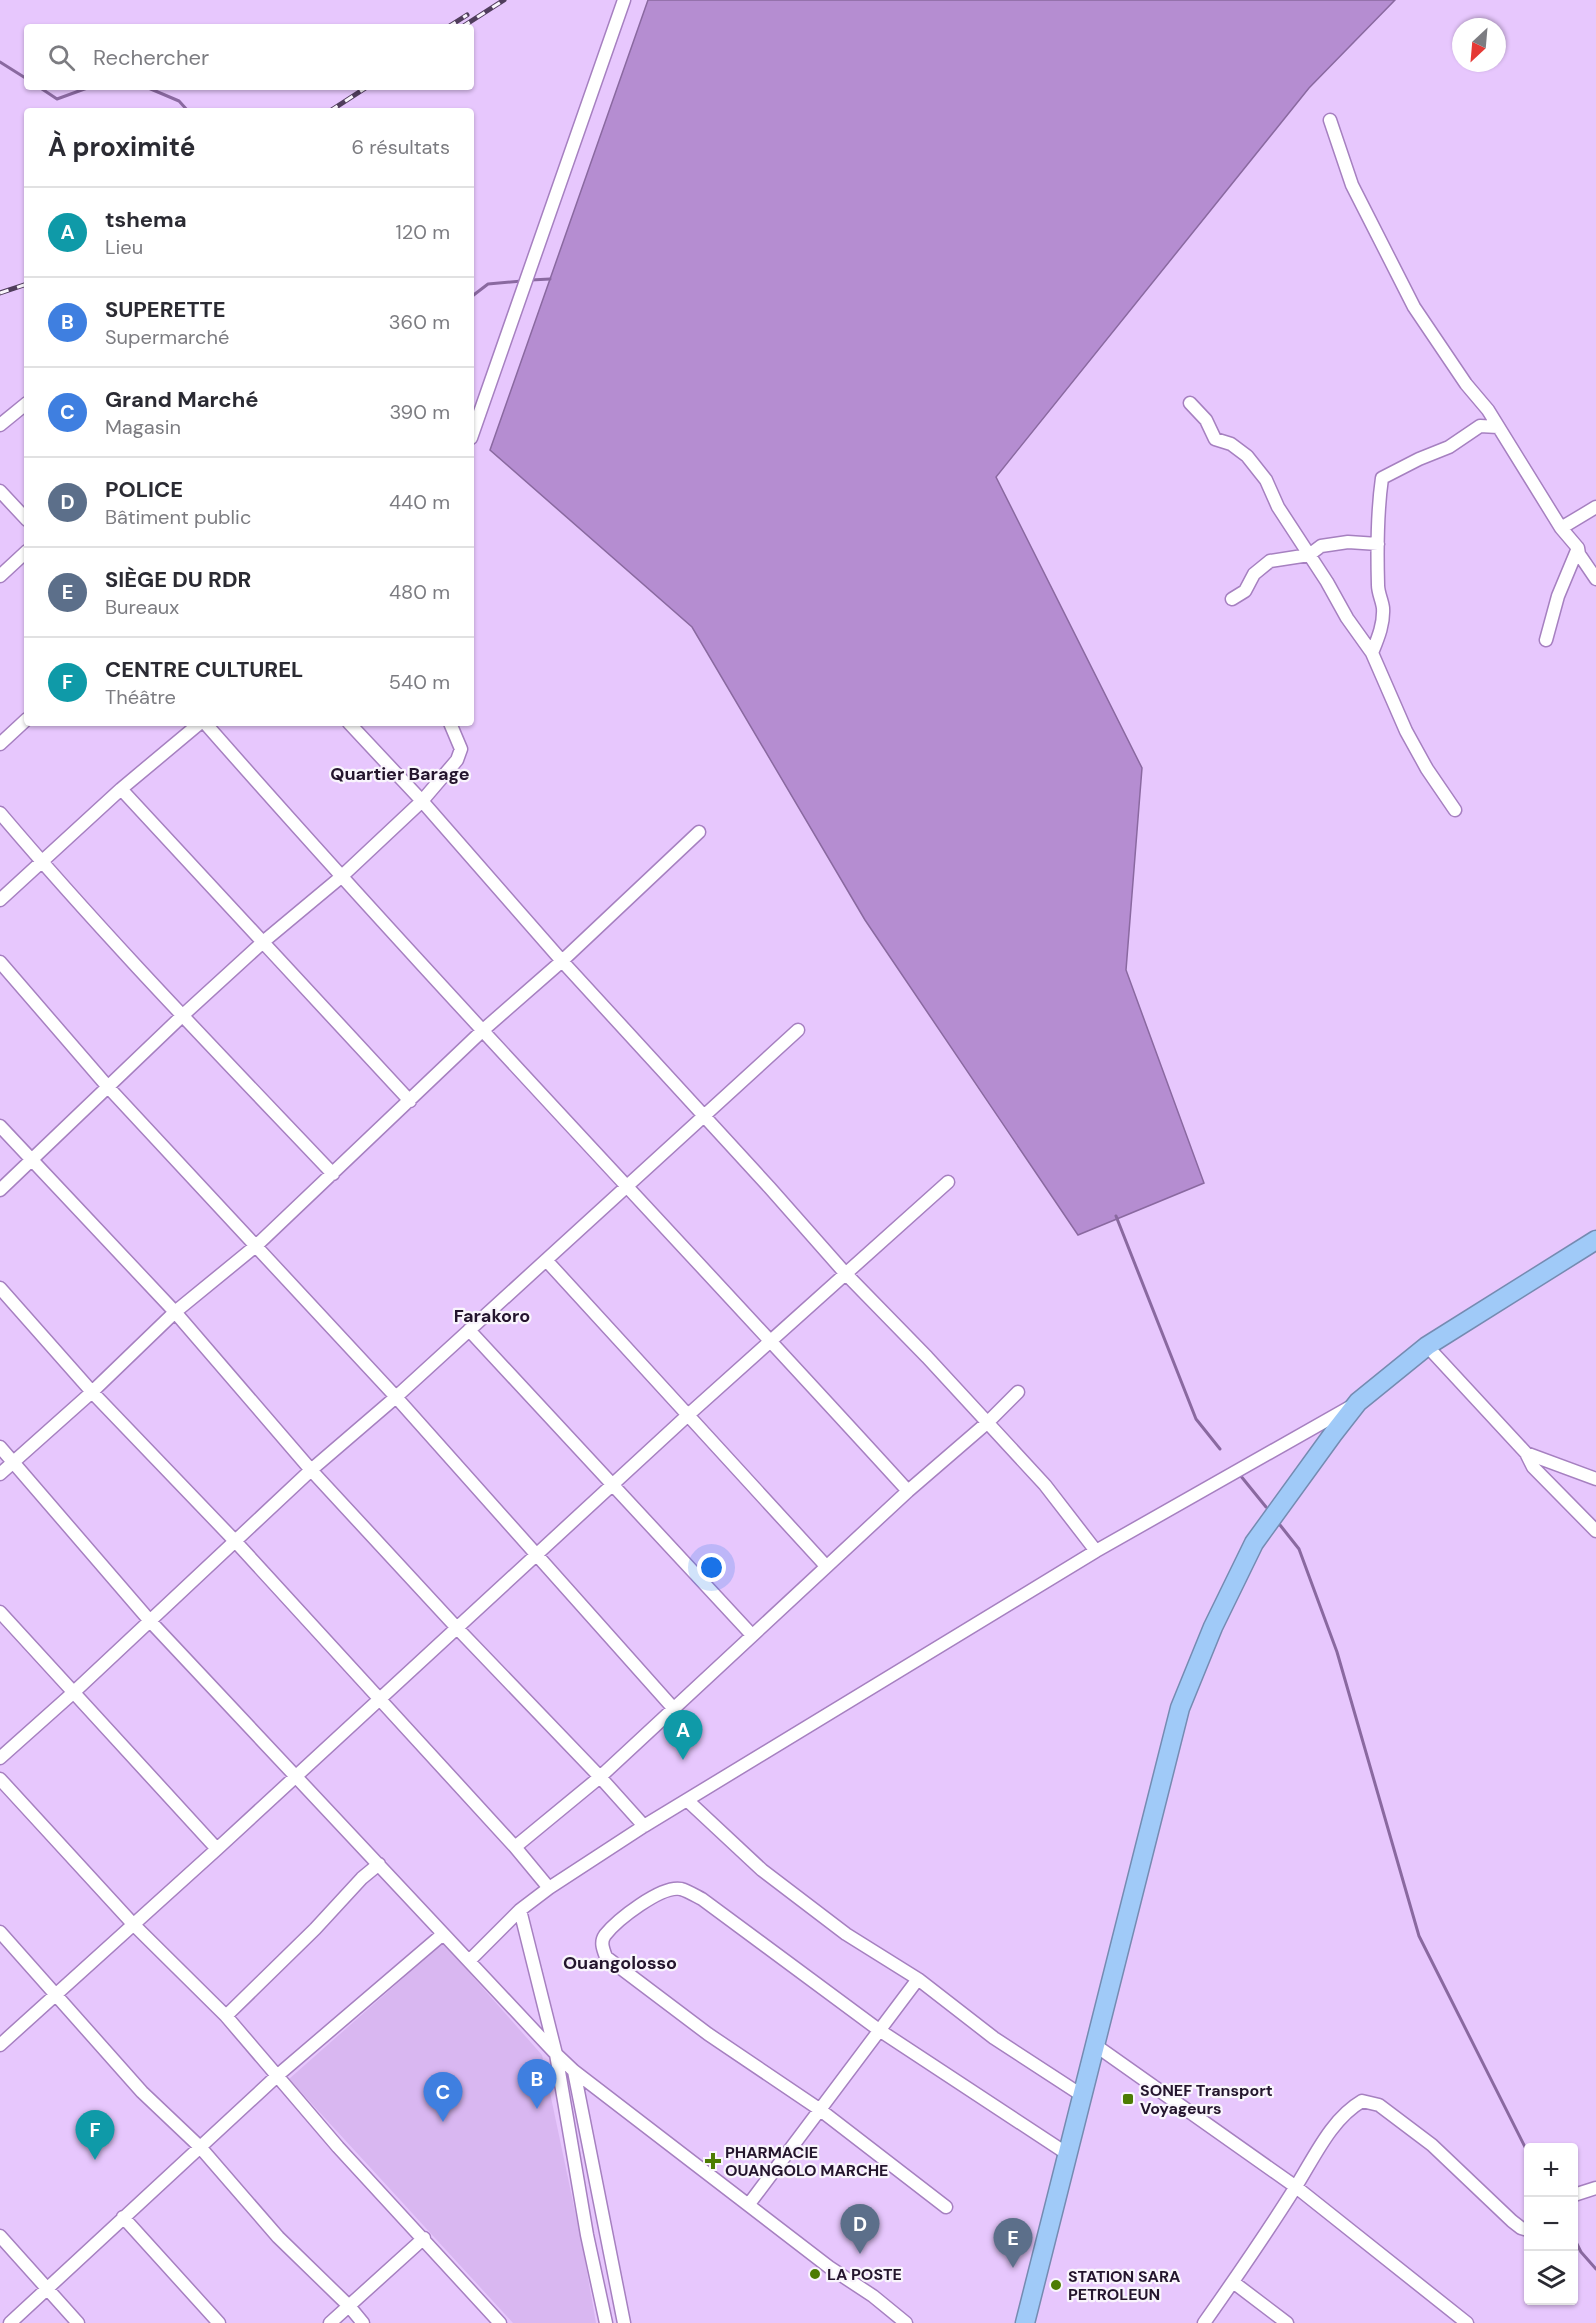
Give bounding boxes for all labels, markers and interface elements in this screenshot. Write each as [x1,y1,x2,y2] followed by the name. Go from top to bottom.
[1452,18,1506,72] north arrow
[24,24,474,90] search box
[45,41,78,74] icon: search
[93,43,209,72] text: Rechercher
[48,130,195,164] text: À proximité
[351,134,450,160] text: 6 résultats
[105,205,187,234] text: tshema
[60,219,75,245] text: A
[396,219,450,245] text: 120 m
[105,234,143,260] text: Lieu
[105,295,226,324] text: SUPERETTE
[61,309,74,335] text: B
[389,309,450,335] text: 360 m
[105,324,229,350] text: Supermarché
[105,385,259,414] text: Grand Marché
[60,399,75,425] text: C
[389,399,450,425] text: 390 m
[105,414,181,440] text: Magasin
[105,475,183,504] text: POLICE
[60,489,75,515] text: D
[389,489,450,515] text: 440 m
[105,504,251,530] text: Bâtiment public
[105,565,251,594] text: SIÈGE DU RDR
[62,579,73,605] text: E
[389,579,450,605] text: 480 m
[105,594,179,620] text: Bureaux
[105,655,303,684] text: CENTRE CULTUREL
[62,669,73,695] text: F
[389,669,450,695] text: 540 m
[105,684,176,710] text: Théâtre
[330,762,470,786] district label: Quartier Barage
[454,1304,530,1328] district label: Farakoro
[697,1553,726,1582] your location
[664,1710,702,1760] pin: A
[563,1951,677,1975] district label: Ouangolosso
[518,2060,556,2109] pin: B
[424,2072,462,2122] pin: C
[1140,2080,1273,2119] place label: SONEF Transport Voyageurs
[1121,2092,1135,2106] marker: SONEF Transport Voyageurs
[76,2110,115,2160] pin: F
[725,2142,888,2181] place label: PHARMACIE OUANGOLO MARCHE
[1524,2143,1578,2305] map controls
[1524,2143,1578,2197] button: +
[706,2154,720,2168] marker: PHARMACIE OUANGOLO MARCHE
[1524,2197,1578,2251] button: −
[840,2204,880,2254] pin: D
[994,2218,1032,2268] pin: E
[1524,2251,1578,2305] button: layers
[827,2264,902,2285] place label: LA POSTE
[1068,2266,1180,2305] place label: STATION SARA PETROLEUN
[808,2267,822,2281] marker: LA POSTE
[1049,2278,1063,2292] marker: STATION SARA PETROLEUN

